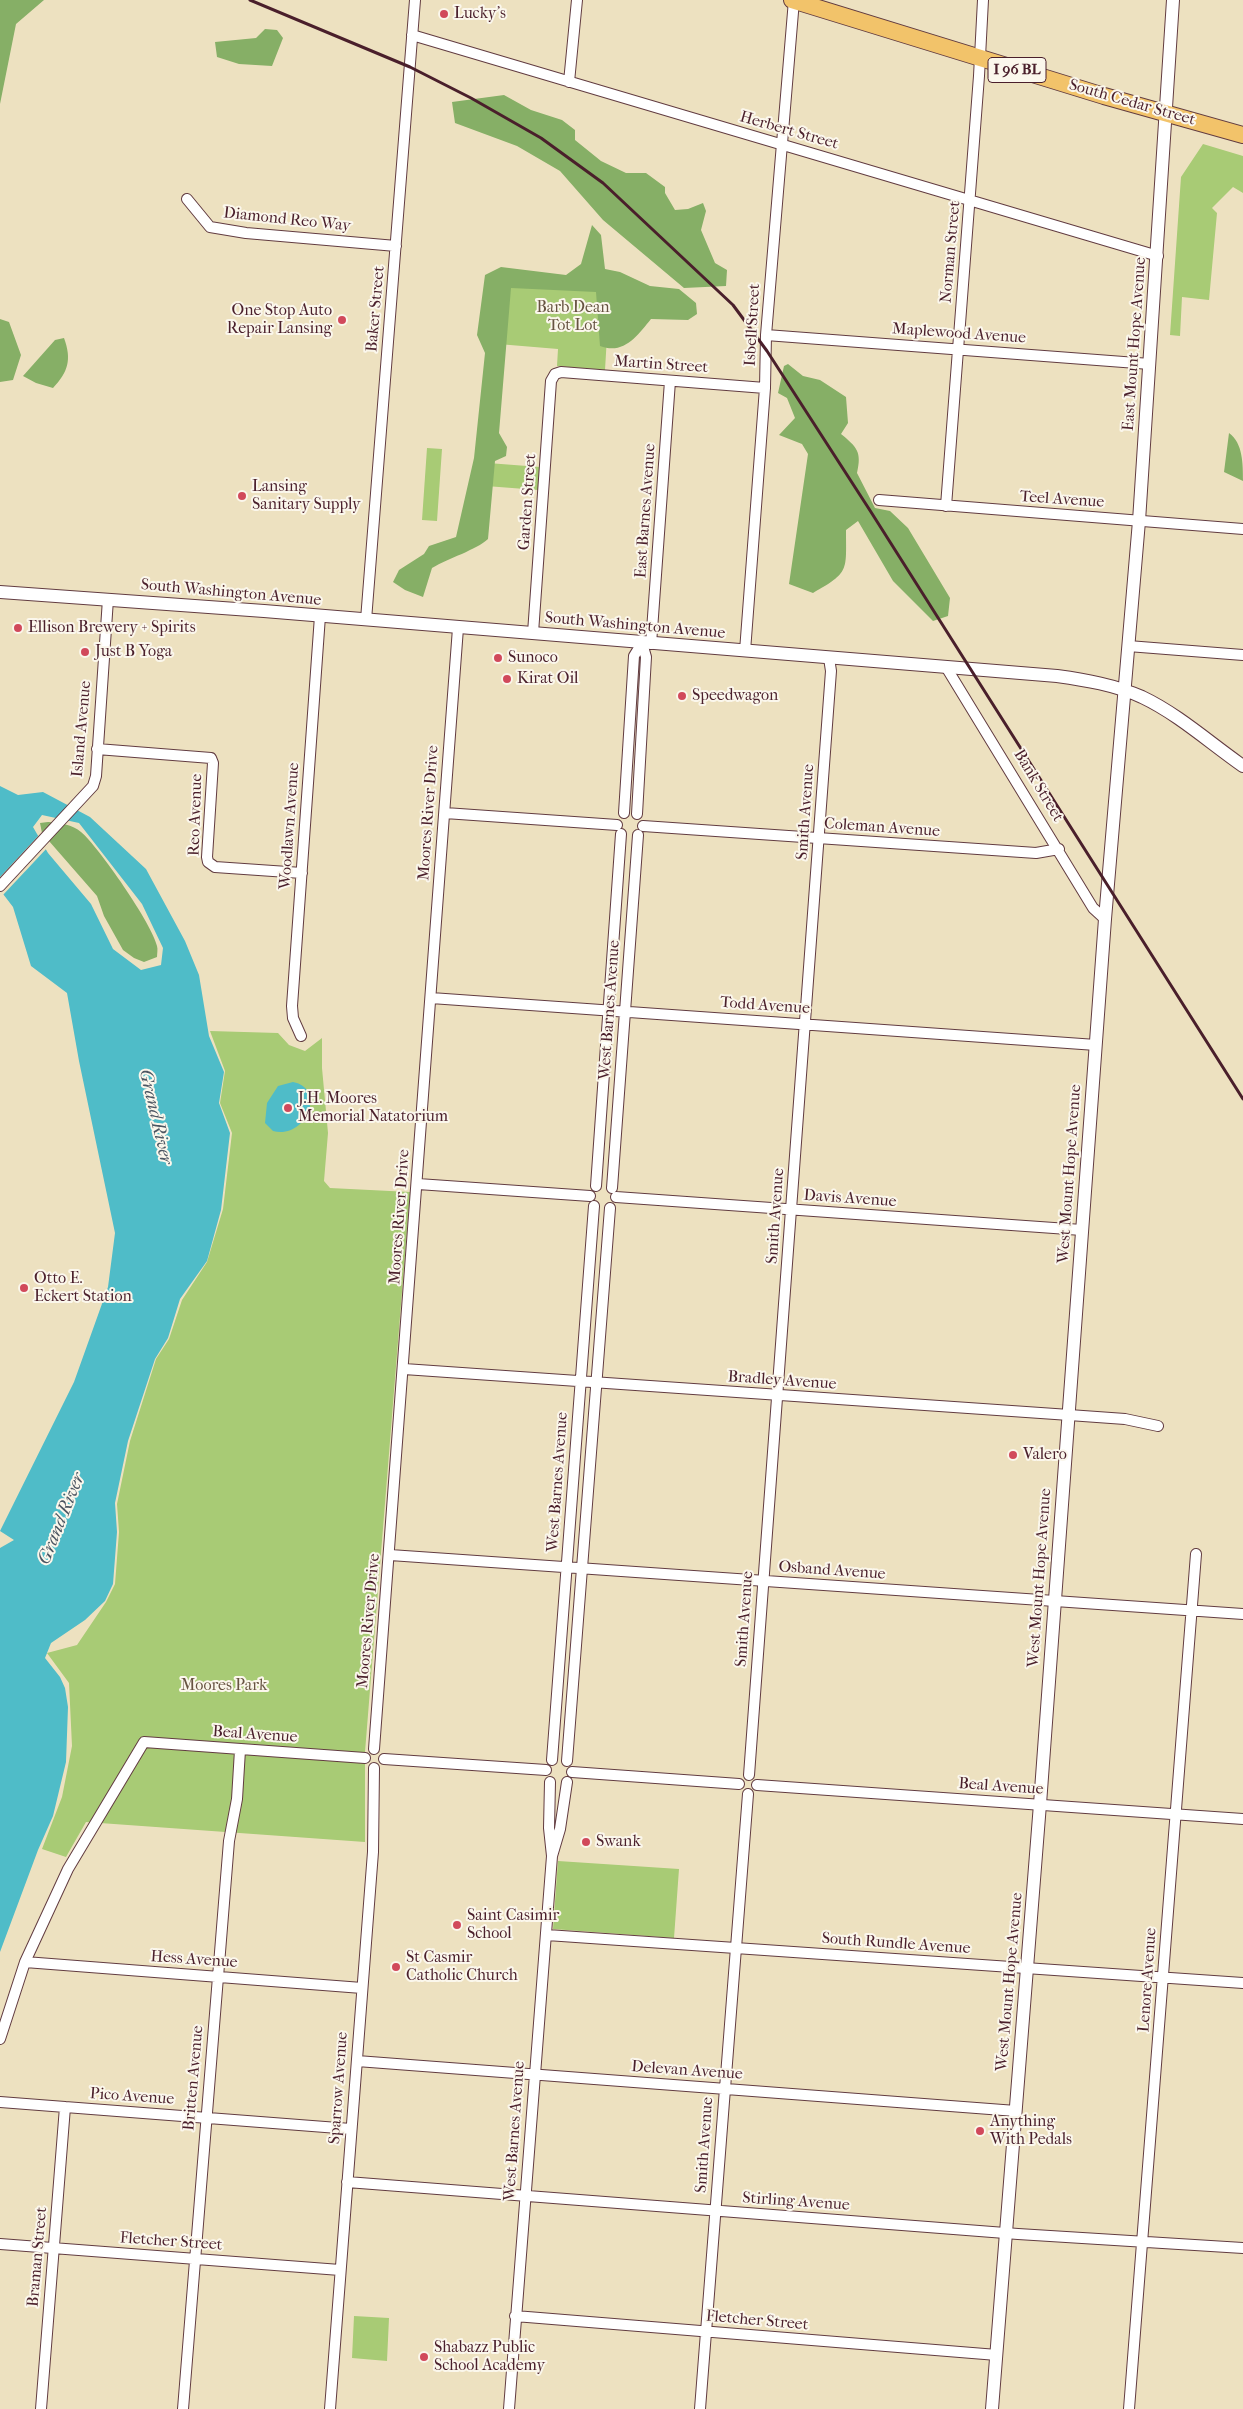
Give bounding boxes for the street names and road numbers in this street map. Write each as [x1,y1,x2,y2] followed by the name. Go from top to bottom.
[988,58,1046,82] road number: I 96 BL
[1067,76,1197,130] street label: South Cedar Street
[737,108,841,154] street label: Herbert Street
[937,200,965,304] street label: Norman Street
[222,204,352,236] street label: Diamond Reo Way
[1119,256,1151,432] street label: East Mount Hope Avenue
[363,265,389,353] street label: Baker Street
[741,283,765,367] street label: Isbell Street
[891,320,1027,348] street label: Maplewood Avenue
[613,352,709,378] street label: Martin Street
[632,443,660,579] street label: East Barnes Avenue
[515,453,541,551] street label: Garden Street
[1019,487,1105,513] street label: Teel Avenue
[140,576,322,610] street label: South Washington Avenue
[544,609,726,643] street label: South Washington Avenue
[68,680,96,778] street label: Island Avenue
[415,745,443,881] street label: Moores River Drive
[1009,746,1067,826] street label: Bank Street
[276,762,304,890] street label: Woodlawn Avenue
[793,763,819,861] street label: Smith Avenue
[185,773,207,857] street label: Reo Avenue
[823,814,941,842] street label: Coleman Avenue
[596,939,624,1081] street label: West Barnes Avenue
[719,993,811,1019] street label: Todd Avenue
[1054,1084,1086,1264] street label: West Mount Hope Avenue
[386,1149,414,1285] street label: Moores River Drive
[763,1167,789,1265] street label: Smith Avenue
[803,1186,897,1212] street label: Davis Avenue
[727,1368,837,1394] street label: Bradley Avenue
[544,1411,572,1553] street label: West Barnes Avenue
[1024,1488,1056,1668] street label: West Mount Hope Avenue
[354,1553,384,1689] street label: Moores River Drive
[778,1558,886,1584] street label: Osband Avenue
[732,1570,758,1668] street label: Smith Avenue
[212,1722,298,1748] street label: Beal Avenue
[958,1774,1044,1800] street label: Beal Avenue
[993,1892,1027,2072] street label: West Mount Hope Avenue
[1135,1927,1161,2033] street label: Lenore Avenue
[821,1929,971,1959] street label: South Rundle Avenue
[150,1947,238,1973] street label: Hess Avenue
[180,2025,208,2131] street label: Britten Avenue
[325,2031,353,2145] street label: Sparrow Avenue
[631,2058,743,2084] street label: Delevan Avenue
[501,2060,529,2202] street label: West Barnes Avenue
[89,2084,175,2110] street label: Pico Avenue
[692,2096,718,2194] street label: Smith Avenue
[742,2189,850,2215] street label: Stirling Avenue
[24,2206,52,2308] street label: Braman Street
[119,2229,223,2255] street label: Fletcher Street
[705,2307,809,2335] street label: Fletcher Street

